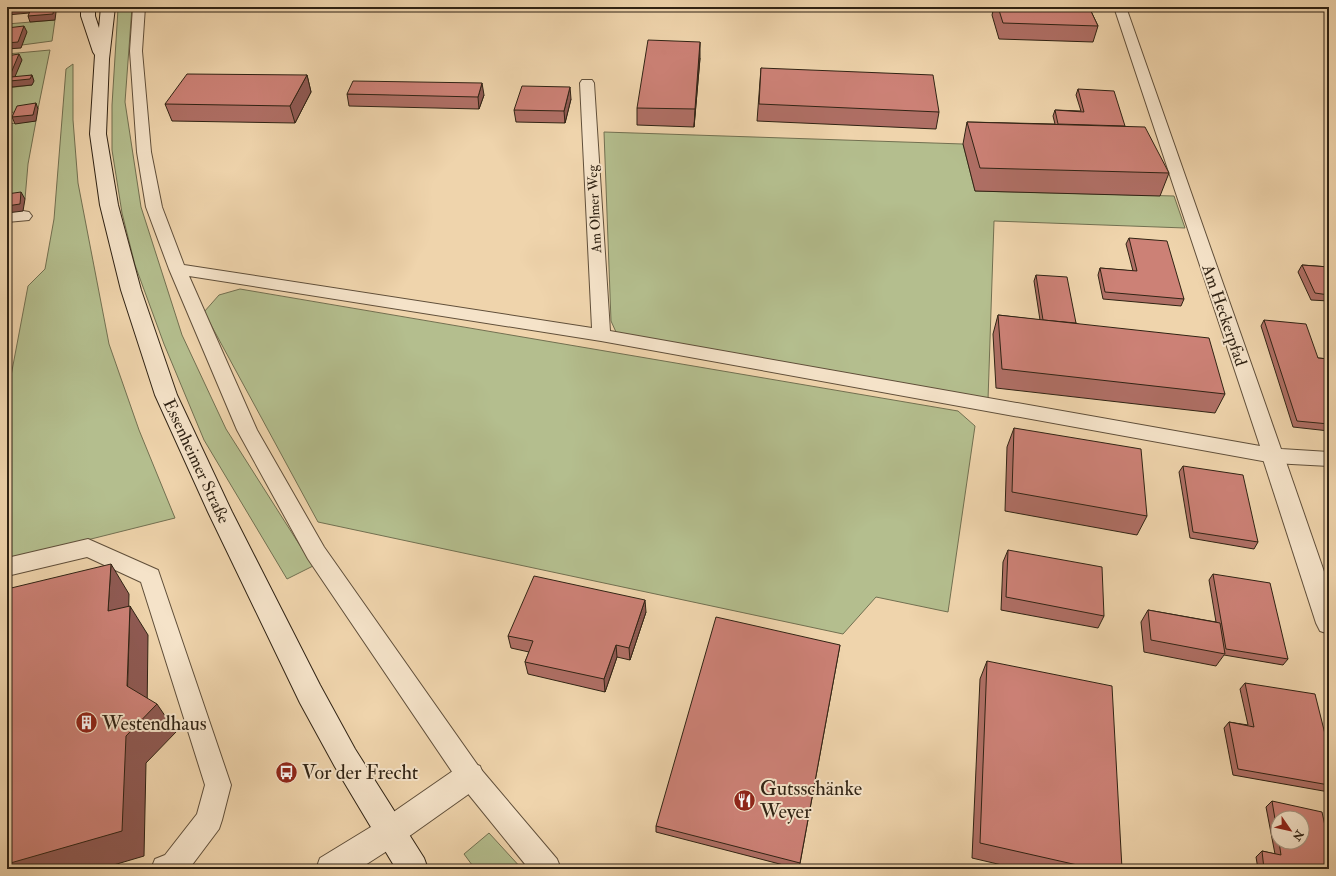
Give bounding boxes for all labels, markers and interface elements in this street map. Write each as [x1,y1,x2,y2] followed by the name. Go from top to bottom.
[584,163,605,254] street label: Am Olmer Weg
[1196,261,1252,370] street label: Am Heckerpfad
[158,396,235,527] street label: Essenheimer Straße
[74,710,100,736] building icon: Westendhaus
[101,711,207,736] place label: Westendhaus
[273,759,299,785] bus stop icon: Vor der Frecht
[302,760,419,785] place label: Vor der Frecht
[759,776,862,824] place label: Gutsschänke Weyer
[731,787,757,813] restaurant icon: Gutsschänke Weyer
[1270,810,1310,850] north arrow
[1289,827,1307,844] text: N

